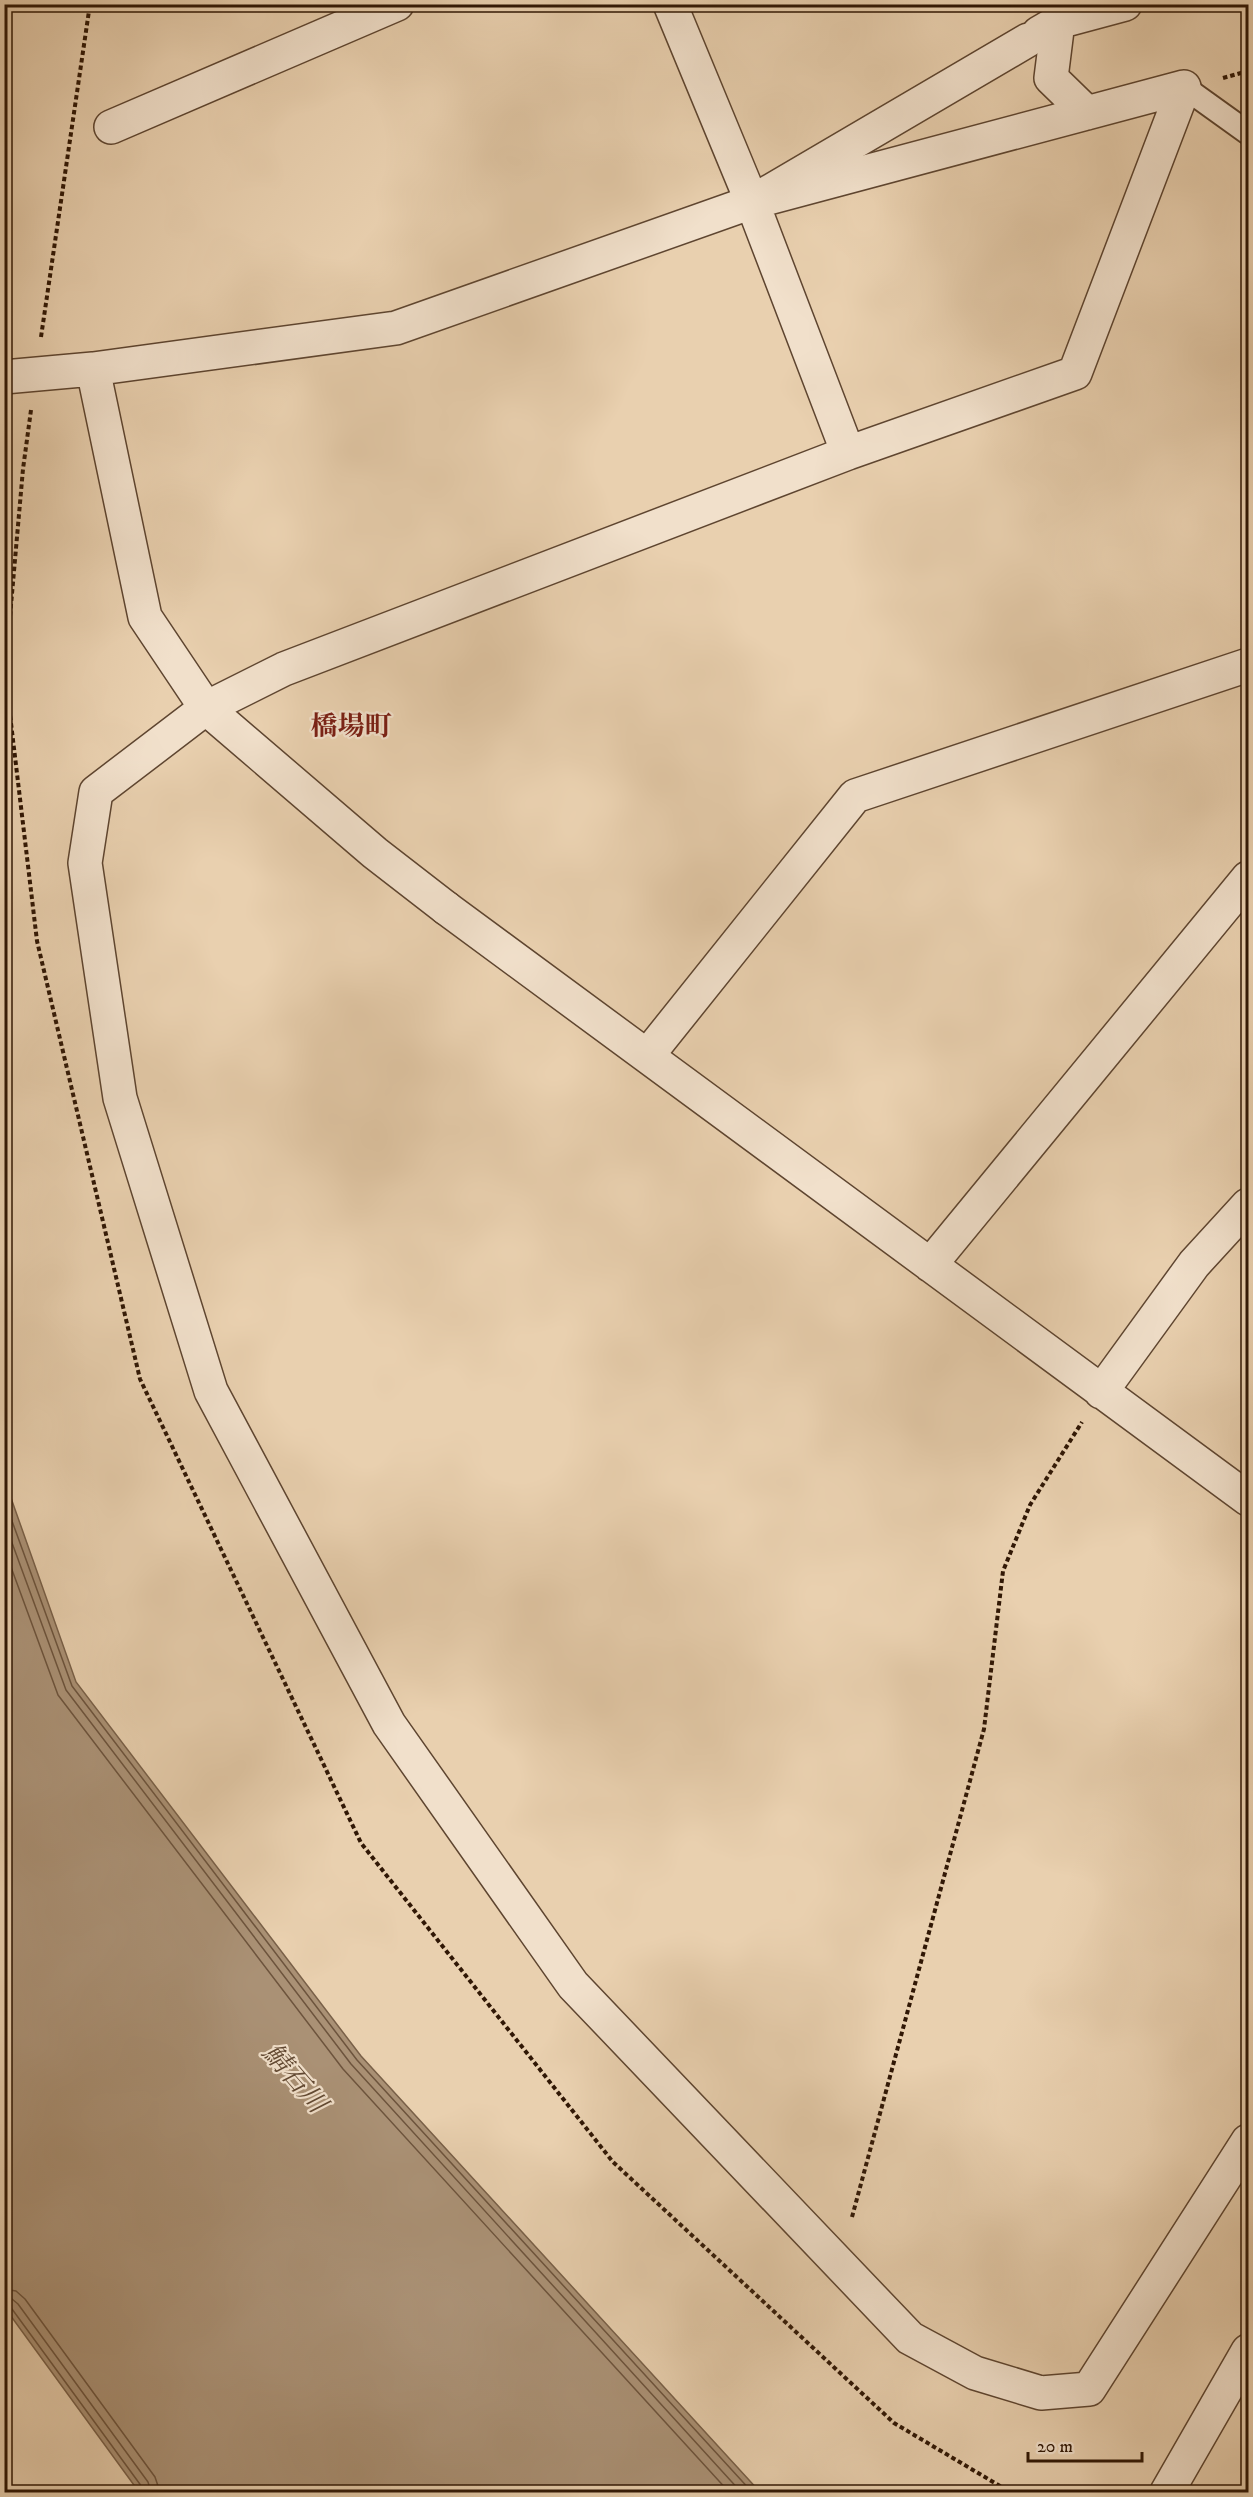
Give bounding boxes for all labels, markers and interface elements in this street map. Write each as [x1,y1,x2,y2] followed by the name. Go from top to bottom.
[311,710,392,744] district label: 橋場町
[255,2037,336,2123] water label: 鯖石川
[1028,2425,1142,2463] scale bar
[1037,2436,1073,2458] text: 20 m

